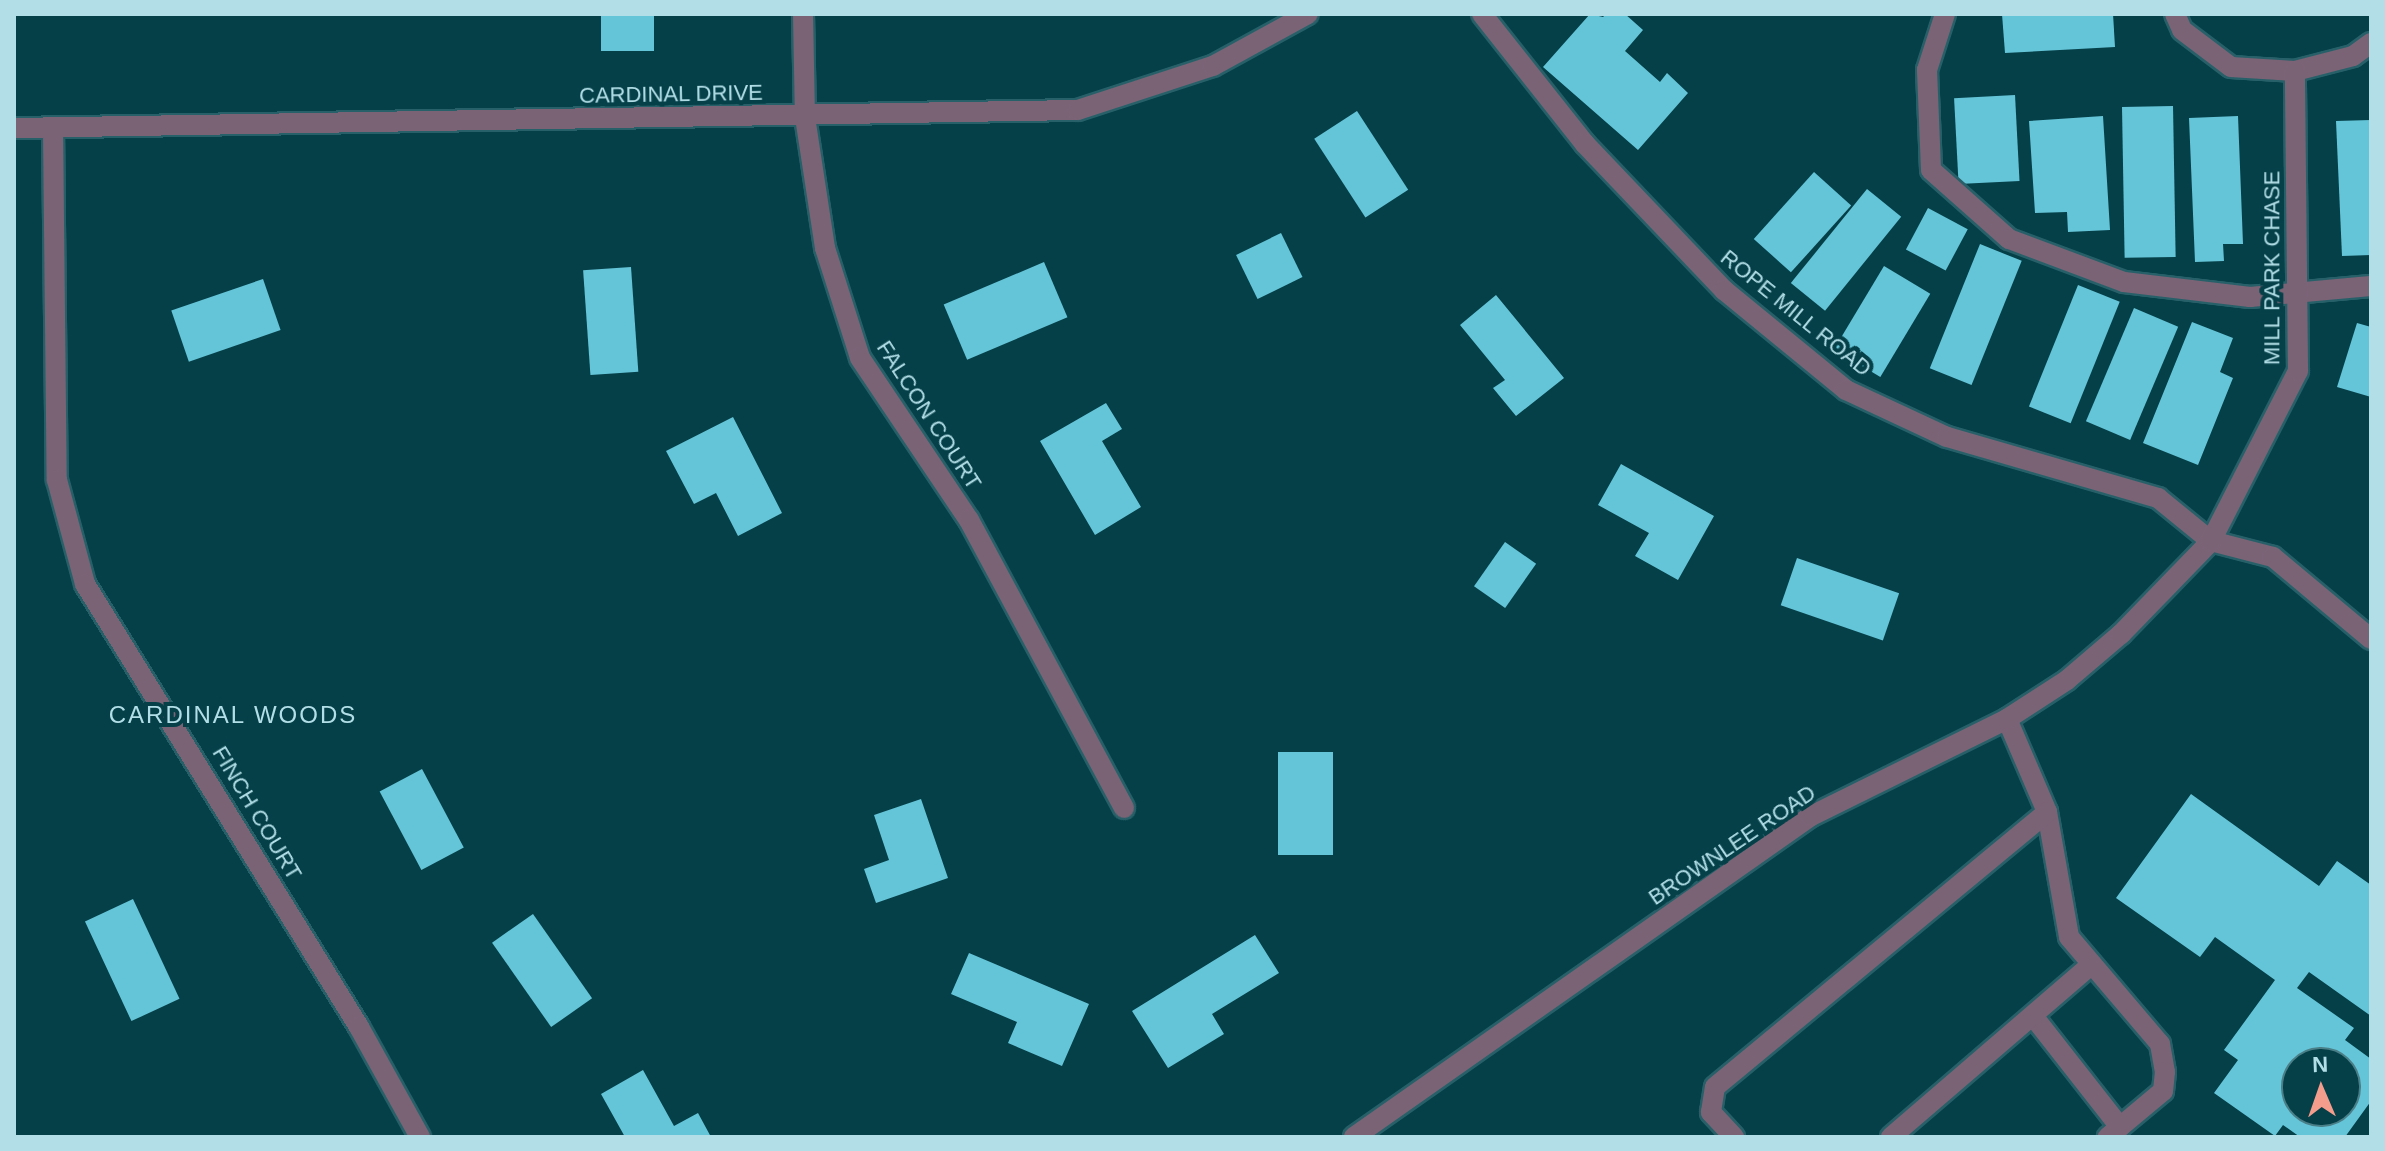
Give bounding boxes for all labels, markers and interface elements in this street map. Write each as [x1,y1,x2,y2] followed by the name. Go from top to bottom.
[578,79,764,109] street label: CARDINAL DRIVE
[2259,170,2285,366] street label: MILL PARK CHASE
[1715,244,1877,382] street label: ROPE MILL ROAD
[871,336,987,494] street label: FALCON COURT
[108,701,358,729] district label: CARDINAL WOODS
[207,741,307,885] street label: FINCH COURT
[1644,779,1820,911] street label: BROWNLEE ROAD
[2281,1047,2361,1127] north arrow
[2312,1052,2329,1077] text: N

